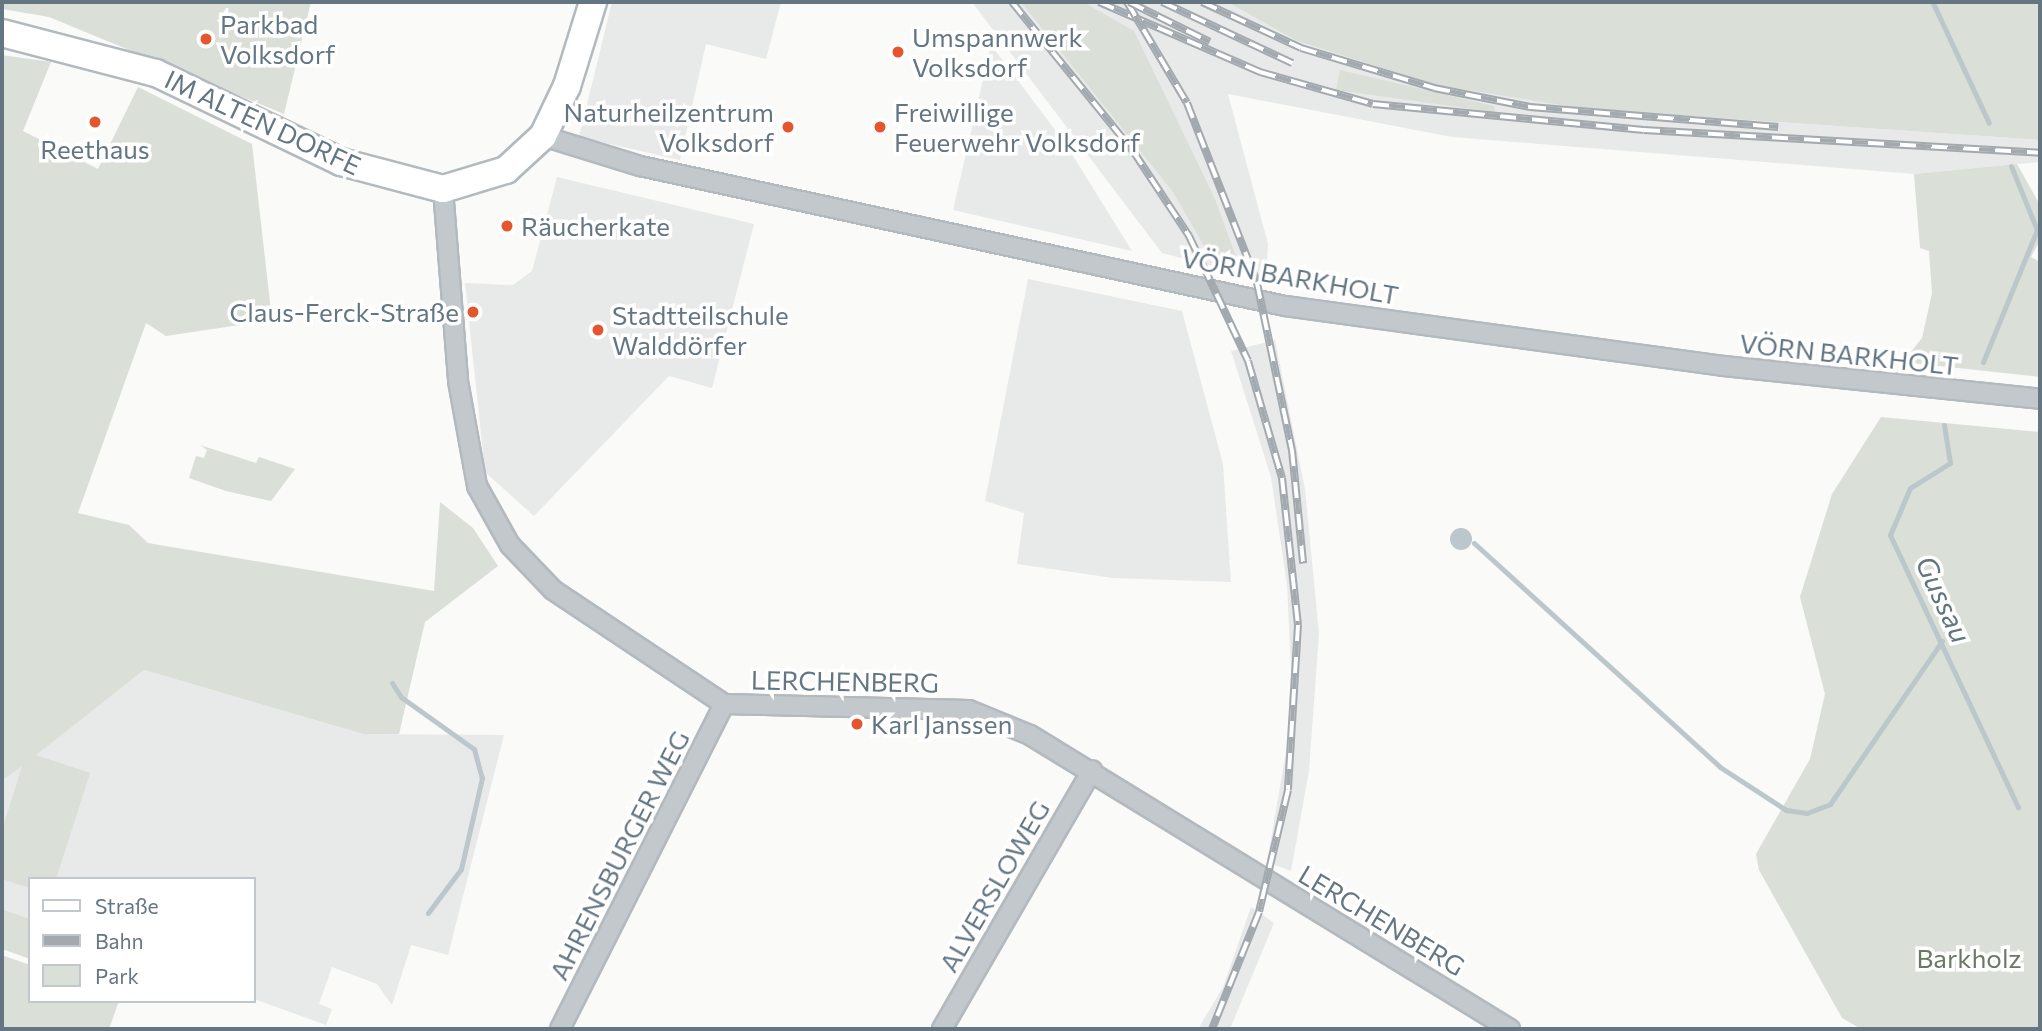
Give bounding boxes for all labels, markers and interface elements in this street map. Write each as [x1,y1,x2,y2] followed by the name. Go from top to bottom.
[220,8,335,70] place label: Parkbad Volksdorf
[912,21,1083,82] place label: Umspannwerk Volksdorf
[198,31,214,47] marker: Parkbad Volksdorf
[890,44,906,60] marker: Umspannwerk Volksdorf
[160,63,366,181] street label: IM ALTEN DORFE
[564,96,774,158] place label: Naturheilzentrum Volksdorf
[894,96,1140,158] place label: Freiwillige Feuerwehr Volksdorf
[87,114,103,130] marker: Reethaus
[780,119,796,135] marker: Naturheilzentrum Volksdorf
[872,119,888,135] marker: Freiwillige Feuerwehr Volksdorf
[40,133,150,165] place label: Reethaus
[521,210,670,242] place label: Räucherkate
[499,218,515,234] marker: Räucherkate
[1179,242,1401,310] street label: VÖRN BARKHOLT
[229,296,459,328] place label: Claus-Ferck-Straße
[612,299,789,360] place label: Stadtteilschule Walddörfer
[465,304,481,320] marker: Claus-Ferck-Straße
[590,322,606,338] marker: Stadtteilschule Walddörfer
[1738,327,1960,381] street label: VÖRN BARKHOLT
[1909,550,1979,648] water label: Gussau
[751,664,939,698] street label: LERCHENBERG
[871,708,1012,740] place label: Karl Janssen
[849,716,865,732] marker: Karl Janssen
[542,725,696,985] street label: AHRENSBURGER WEG
[932,795,1056,977] street label: ALVERSLOWEG
[1293,858,1471,982] street label: LERCHENBERG
[28,877,256,1003] legend
[95,893,159,918] text: Straße
[95,928,144,953] text: Bahn
[1917,942,2021,974] park label: Barkholz
[95,963,139,988] text: Park

